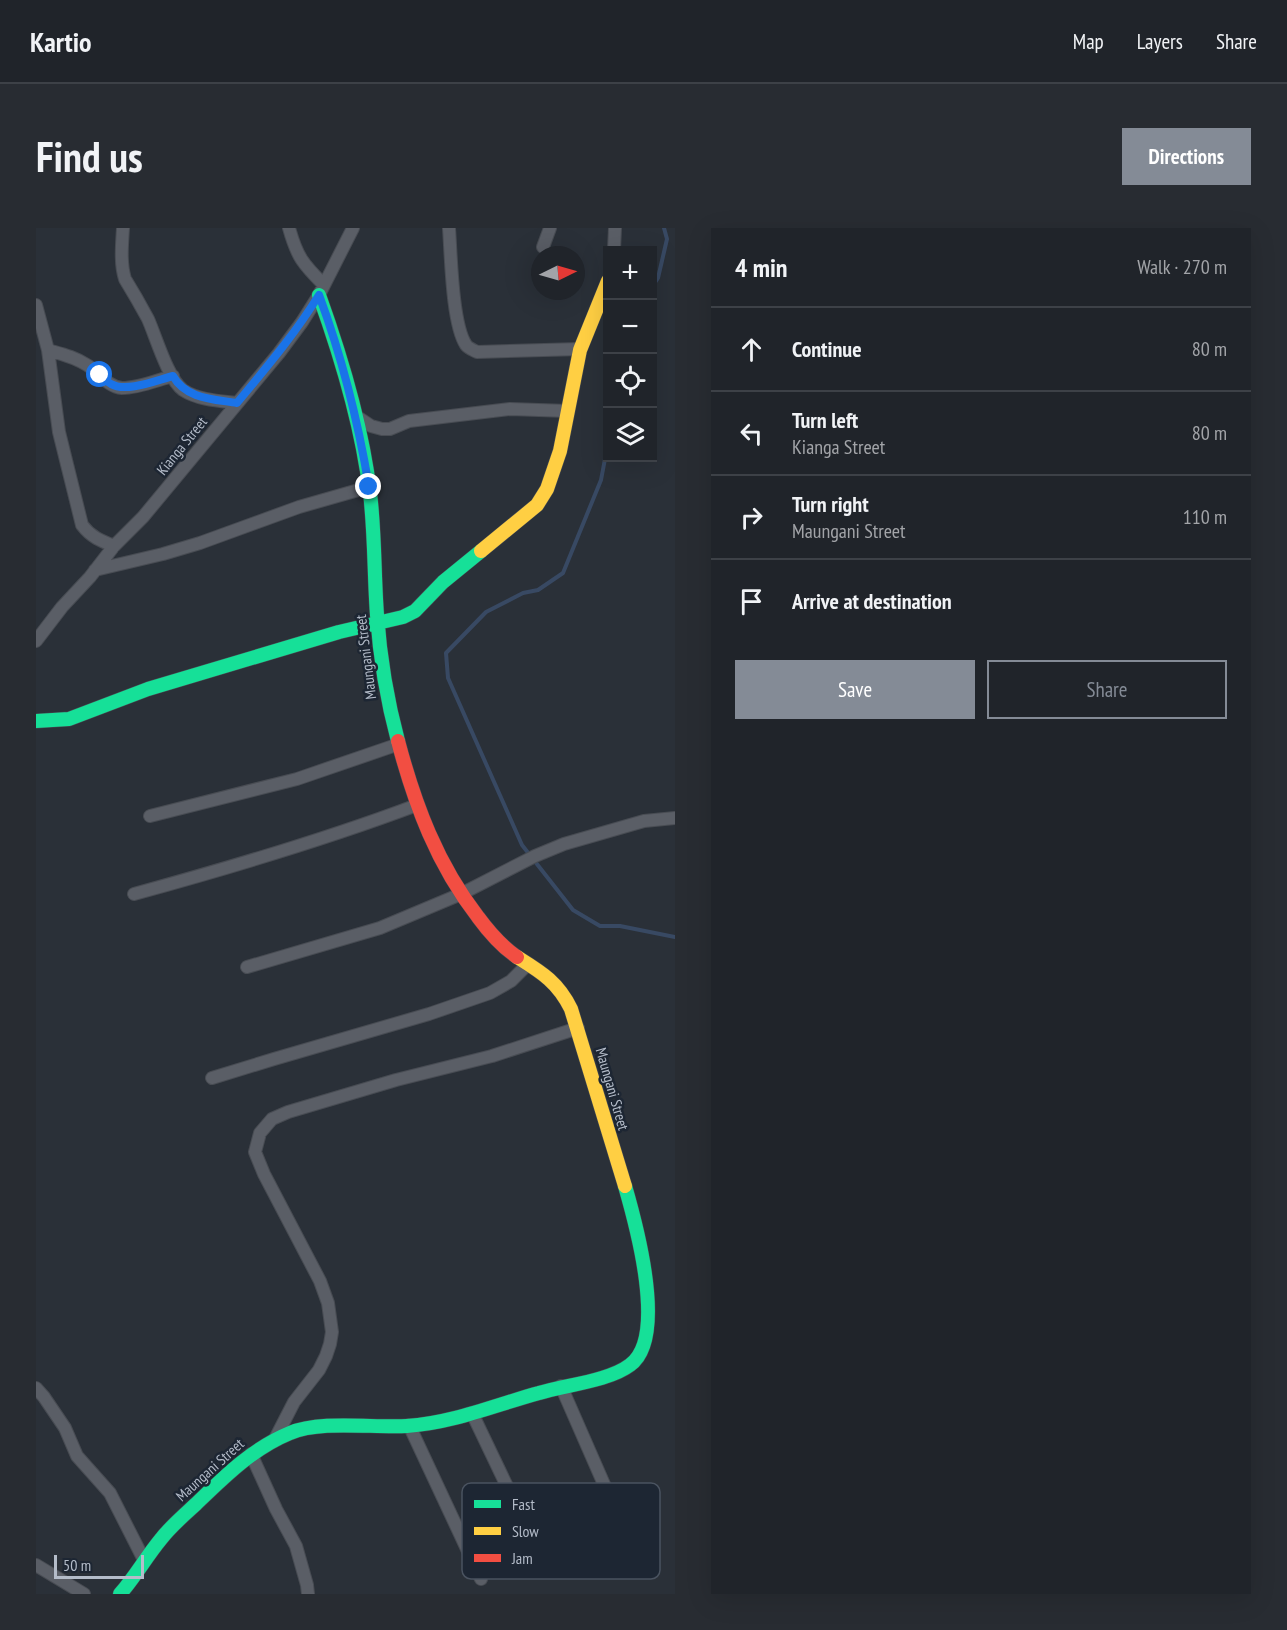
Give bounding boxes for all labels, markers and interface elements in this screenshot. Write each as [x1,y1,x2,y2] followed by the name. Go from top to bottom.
[30,23,92,60] text: Kartio
[1073,28,1104,55] text: Map
[1137,28,1183,55] text: Layers
[1216,28,1257,55] text: Share
[1122,128,1251,185] button: Directions
[36,129,143,184] text: Find us
[531,246,585,300] north arrow
[603,246,657,462] map controls
[603,246,657,300] button: +
[735,251,788,284] text: 4 min
[1137,254,1227,280] text: Walk · 270 m
[603,300,657,354] button: −
[735,333,768,366] icon: ahead
[792,335,862,363] text: Continue
[1192,336,1227,362] text: 80 m
[603,354,657,408] button: locate
[86,361,112,387] route start
[792,406,858,434] text: Turn left
[603,408,657,462] button: layers
[152,413,211,479] street label: Kianga Street
[735,417,768,450] icon: left
[1192,420,1227,446] text: 80 m
[792,434,885,460] text: Kianga Street
[355,473,381,499] route end
[792,490,869,518] text: Turn right
[735,501,768,534] icon: right
[1183,504,1227,530] text: 110 m
[792,518,906,544] text: Maungani Street
[735,585,768,618] icon: arrive
[792,587,952,615] text: Arrive at destination
[351,614,380,701] street label: Maungani Street
[735,660,975,719] button: Save
[987,660,1227,719] button: Share
[592,1045,633,1132] street label: Maungani Street
[172,1434,248,1505] street label: Maungani Street
[462,1483,660,1579] legend
[512,1494,535,1514] text: Fast
[512,1521,539,1541] text: Slow
[511,1548,533,1568] text: Jam
[54,1552,144,1580] scale bar
[63,1555,91,1575] text: 50 m

